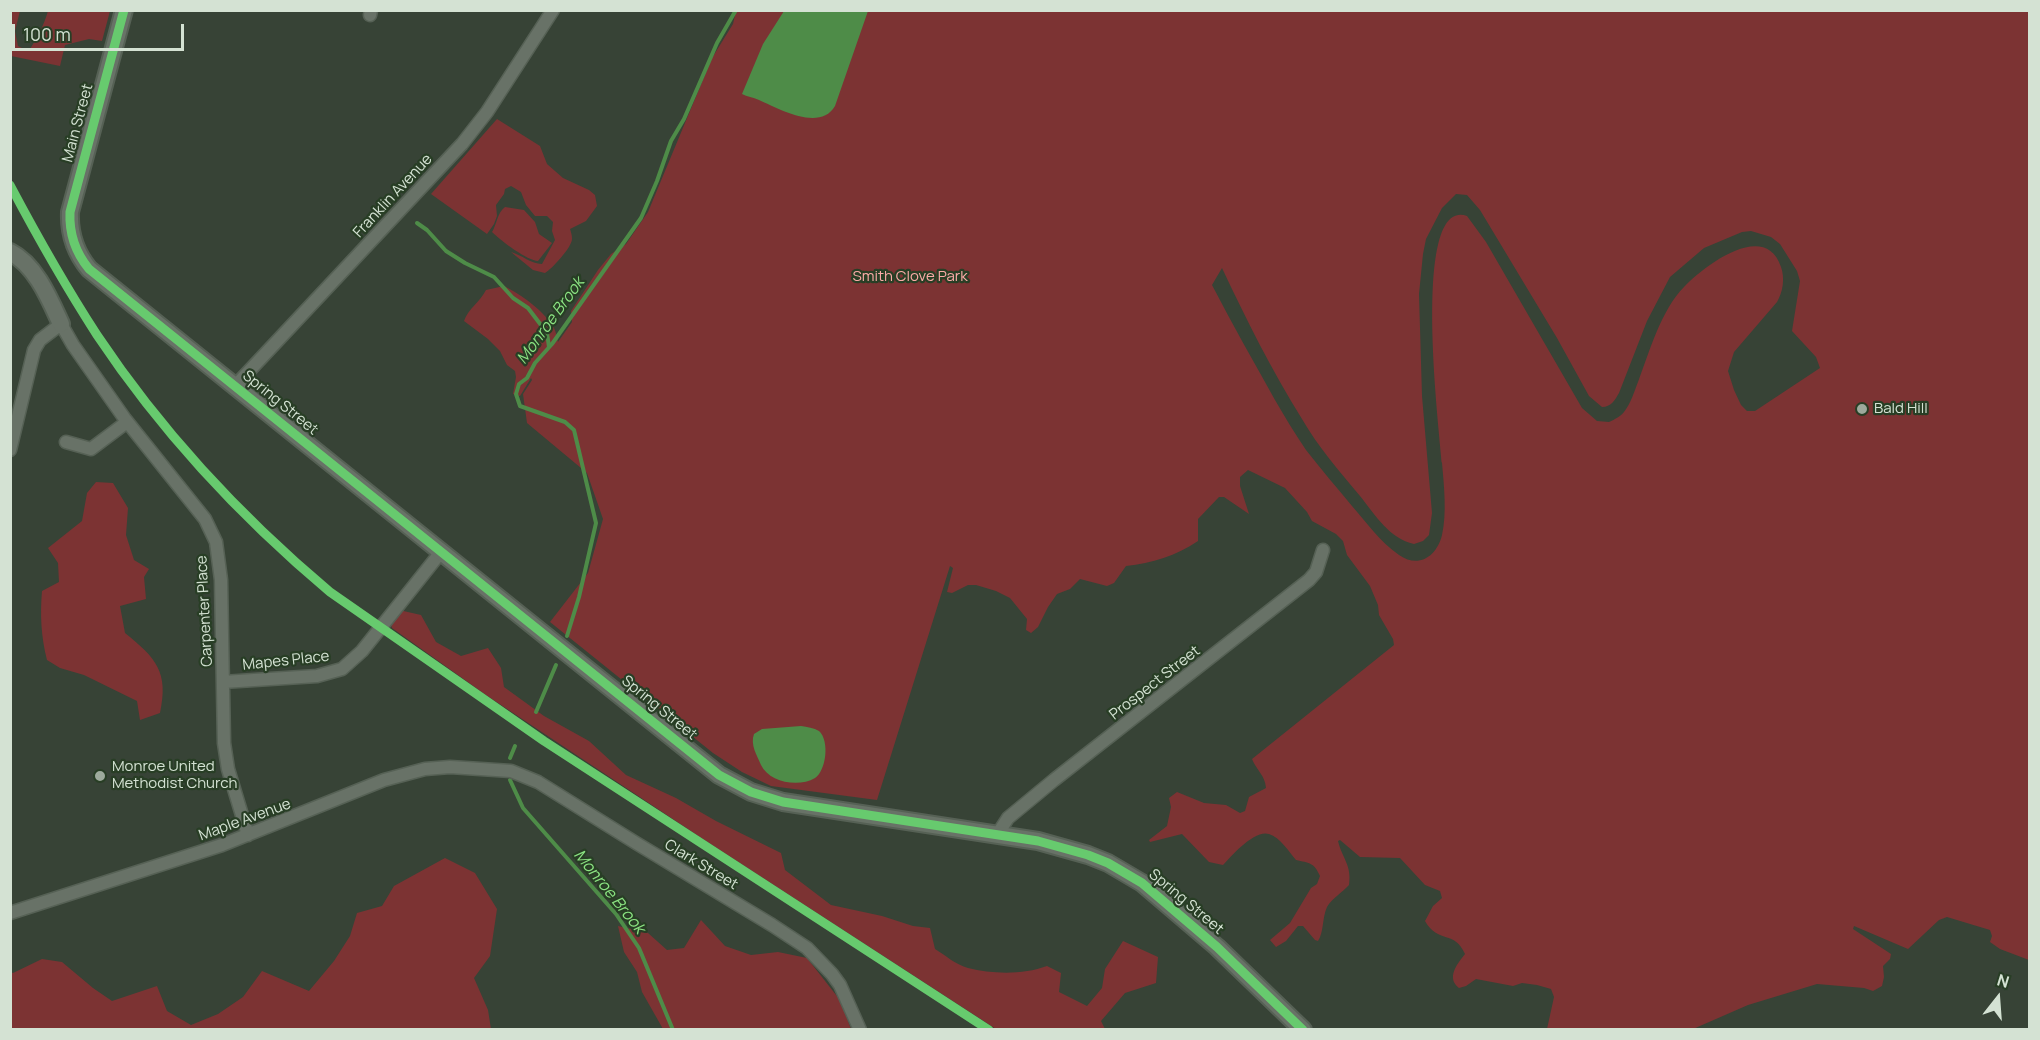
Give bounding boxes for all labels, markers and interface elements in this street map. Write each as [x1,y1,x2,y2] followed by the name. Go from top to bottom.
[15,12,188,50] scale bar
[23,22,71,46] text: 100 m
[59,82,97,164] street label: Main Street
[350,151,436,241] street label: Franklin Avenue
[852,268,968,286] park label: Smith Clove Park
[513,274,589,368] water label: Monroe Brook
[239,367,321,439] street label: Spring Street
[1874,400,1928,418] place label: Bald Hill
[1855,402,1869,416] marker: Bald Hill
[193,555,217,667] street label: Carpenter Place
[1106,642,1204,724] street label: Prospect Street
[242,647,330,675] street label: Mapes Place
[618,672,700,744] street label: Spring Street
[112,758,237,793] place label: Monroe United Methodist Church
[93,769,107,783] marker: Monroe United Methodist Church
[197,795,293,845] street label: Maple Avenue
[661,836,741,894] street label: Clark Street
[569,846,649,938] water label: Monroe Brook
[1145,866,1227,938] street label: Spring Street
[1968,968,2028,1028] north arrow
[1995,969,2012,993] text: N

